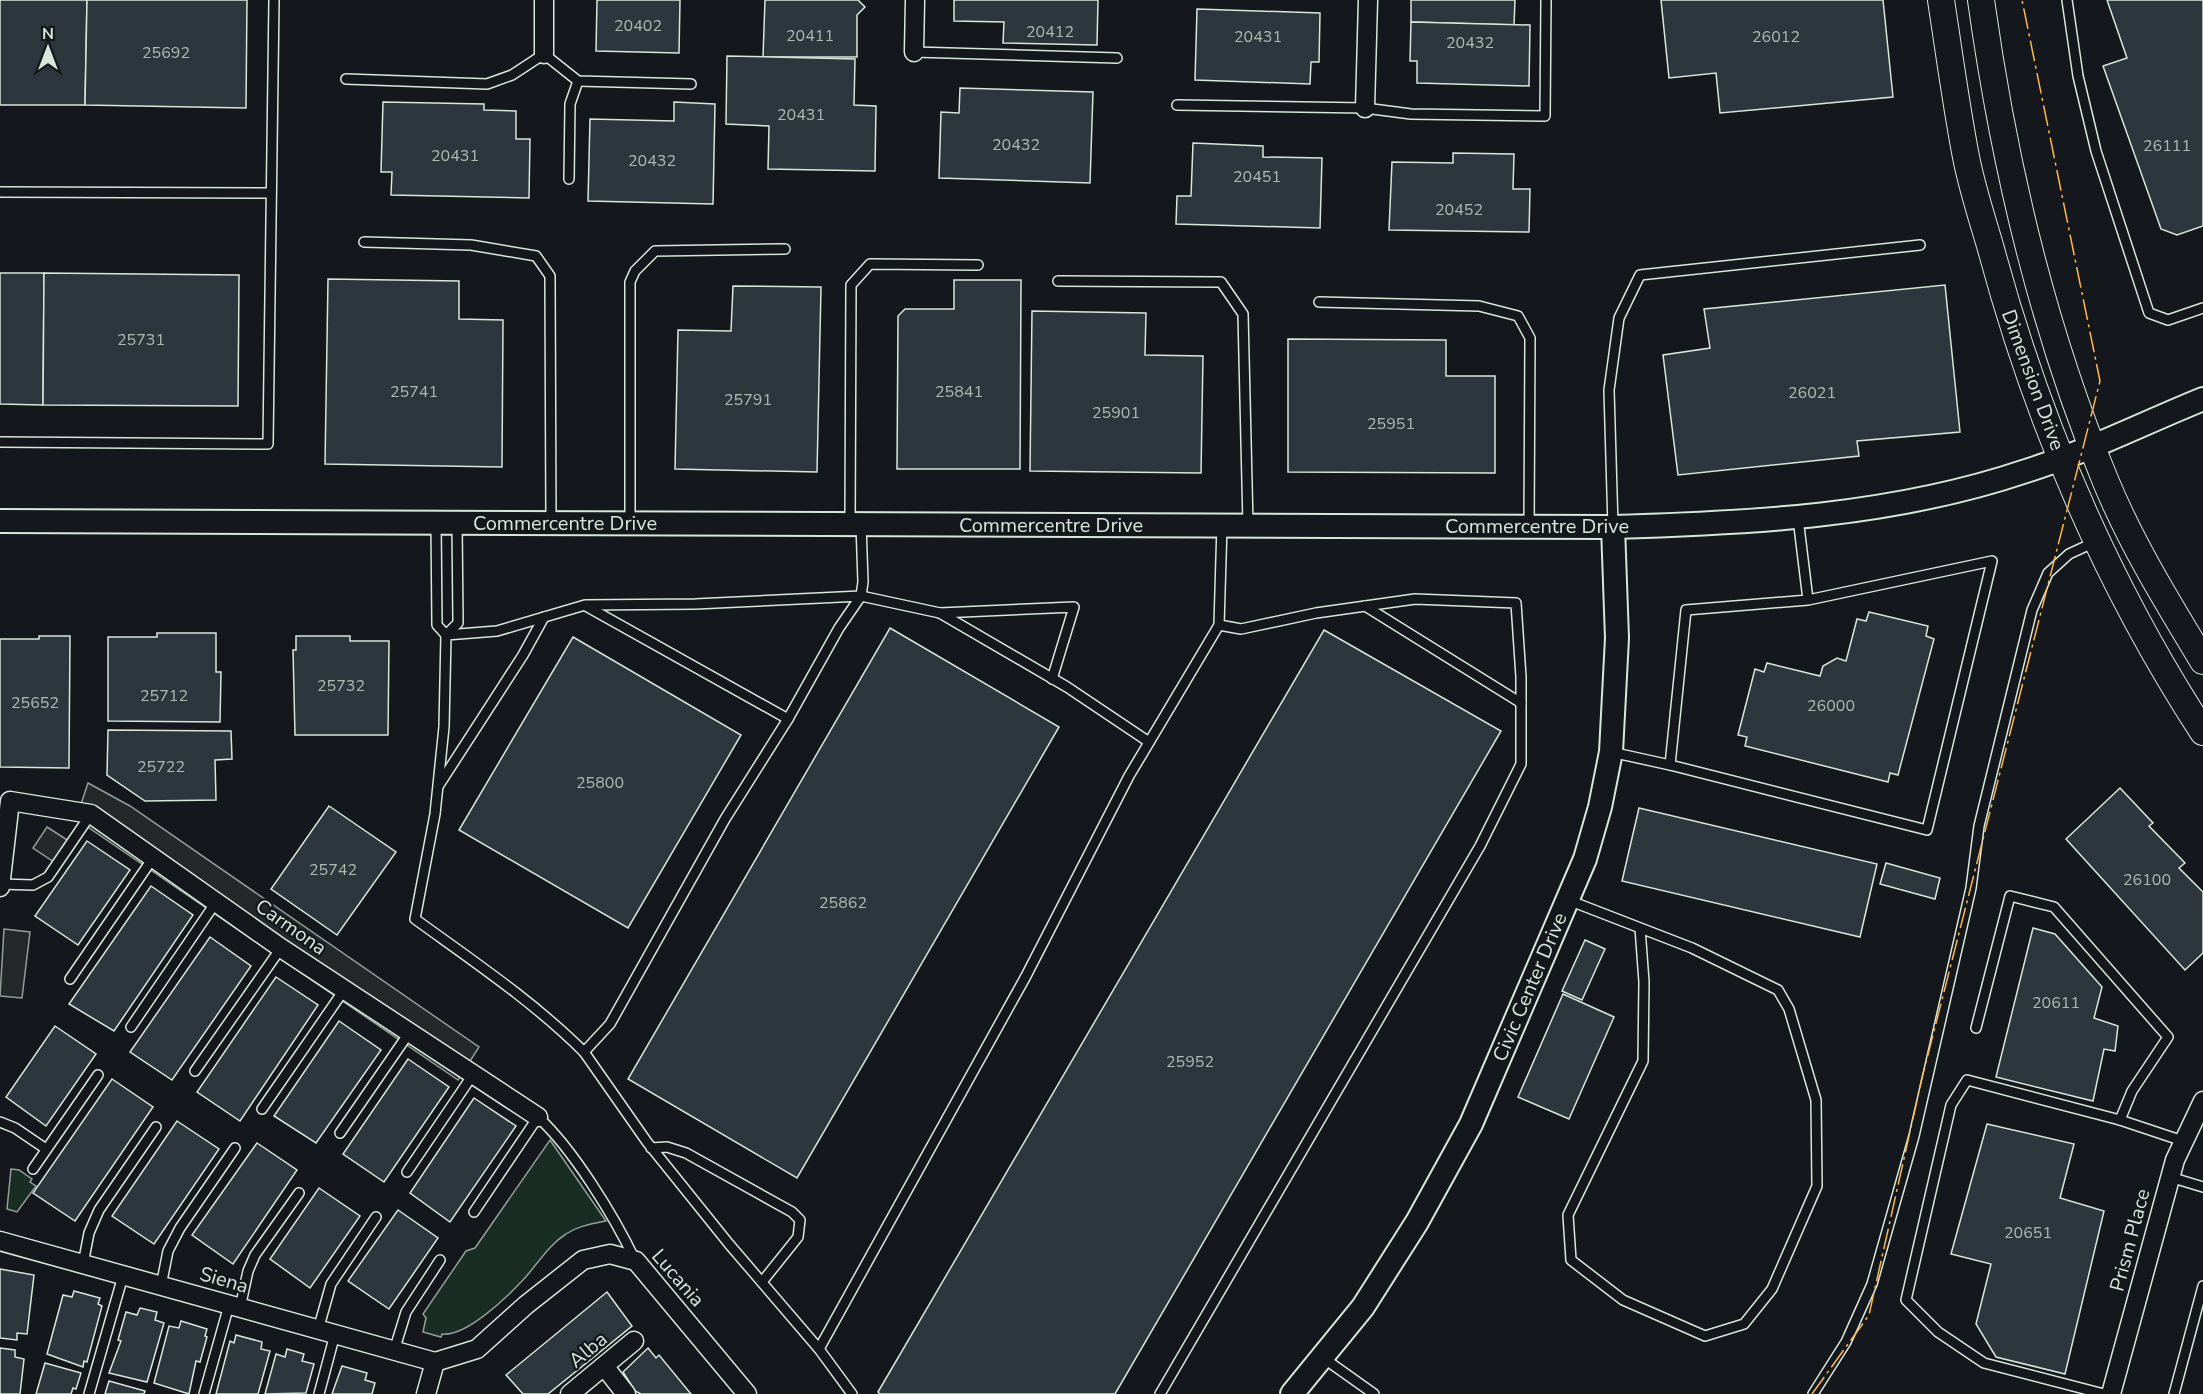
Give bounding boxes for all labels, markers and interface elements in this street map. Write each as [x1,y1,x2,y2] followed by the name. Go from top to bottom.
[614,15,662,37] house number: 20402
[18,18,78,78] north arrow
[1026,21,1074,43] house number: 20412
[42,23,54,45] text: N
[786,25,834,47] house number: 20411
[1234,26,1282,48] house number: 20431
[1752,26,1800,48] house number: 26012
[1446,32,1494,54] house number: 20432
[142,42,190,64] house number: 25692
[777,104,825,126] house number: 20431
[992,134,1040,156] house number: 20432
[2143,135,2191,157] house number: 26111
[431,145,479,167] house number: 20431
[628,150,676,172] house number: 20432
[1233,166,1281,188] house number: 20451
[1435,199,1483,221] house number: 20452
[1995,306,2071,454] street label: Dimension Drive
[117,329,165,351] house number: 25731
[390,381,438,403] house number: 25741
[935,381,983,403] house number: 25841
[1788,382,1836,404] house number: 26021
[724,389,772,411] house number: 25791
[1092,402,1140,424] house number: 25901
[1367,413,1415,435] house number: 25951
[473,510,657,537] street label: Commercentre Drive
[959,512,1143,539] street label: Commercentre Drive
[1445,513,1629,540] street label: Commercentre Drive
[317,675,365,697] house number: 25732
[140,685,188,707] house number: 25712
[11,692,59,714] house number: 25652
[1807,695,1855,717] house number: 26000
[137,756,185,778] house number: 25722
[576,772,624,794] house number: 25800
[309,859,357,881] house number: 25742
[2123,869,2171,891] house number: 26100
[819,892,867,914] house number: 25862
[250,893,332,961] street label: Carmona
[1486,908,1574,1066] street label: Civic Center Drive
[2032,992,2080,1014] house number: 20611
[1166,1051,1214,1073] house number: 25952
[2103,1186,2157,1294] street label: Prism Place
[2004,1222,2052,1244] house number: 20651
[645,1243,711,1313] street label: Lucania
[196,1260,252,1300] street label: Siena
[563,1326,613,1374] street label: Alba

